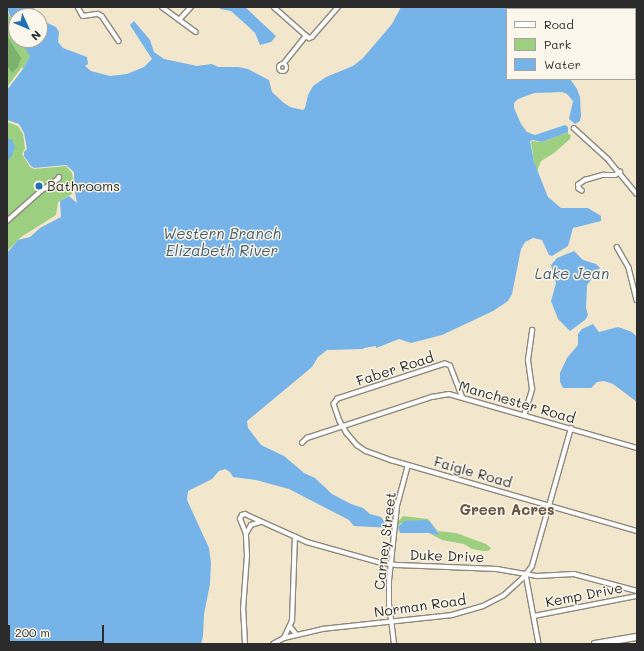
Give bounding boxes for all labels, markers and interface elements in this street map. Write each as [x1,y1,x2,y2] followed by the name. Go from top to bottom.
[8,8,48,48] north arrow
[506,8,636,80] legend
[544,16,574,32] text: Road
[28,28,45,44] text: N
[544,36,571,52] text: Park
[544,56,581,72] text: Water
[47,178,120,194] place label: Bathrooms
[34,181,44,191] marker: Bathrooms
[163,224,281,259] water label: Western Branch Elizabeth River
[535,265,609,283] water label: Lake Jean
[354,349,436,389] street label: Faber Road
[457,377,577,427] street label: Manchester Road
[432,453,514,491] street label: Faigle Road
[371,491,399,591] street label: Carney Street
[460,501,554,519] district label: Green Acres
[409,546,485,566] street label: Duke Drive
[544,579,624,611] street label: Kemp Drive
[373,591,467,621] street label: Norman Road
[10,617,106,643] scale bar
[15,624,50,640] text: 200 m

